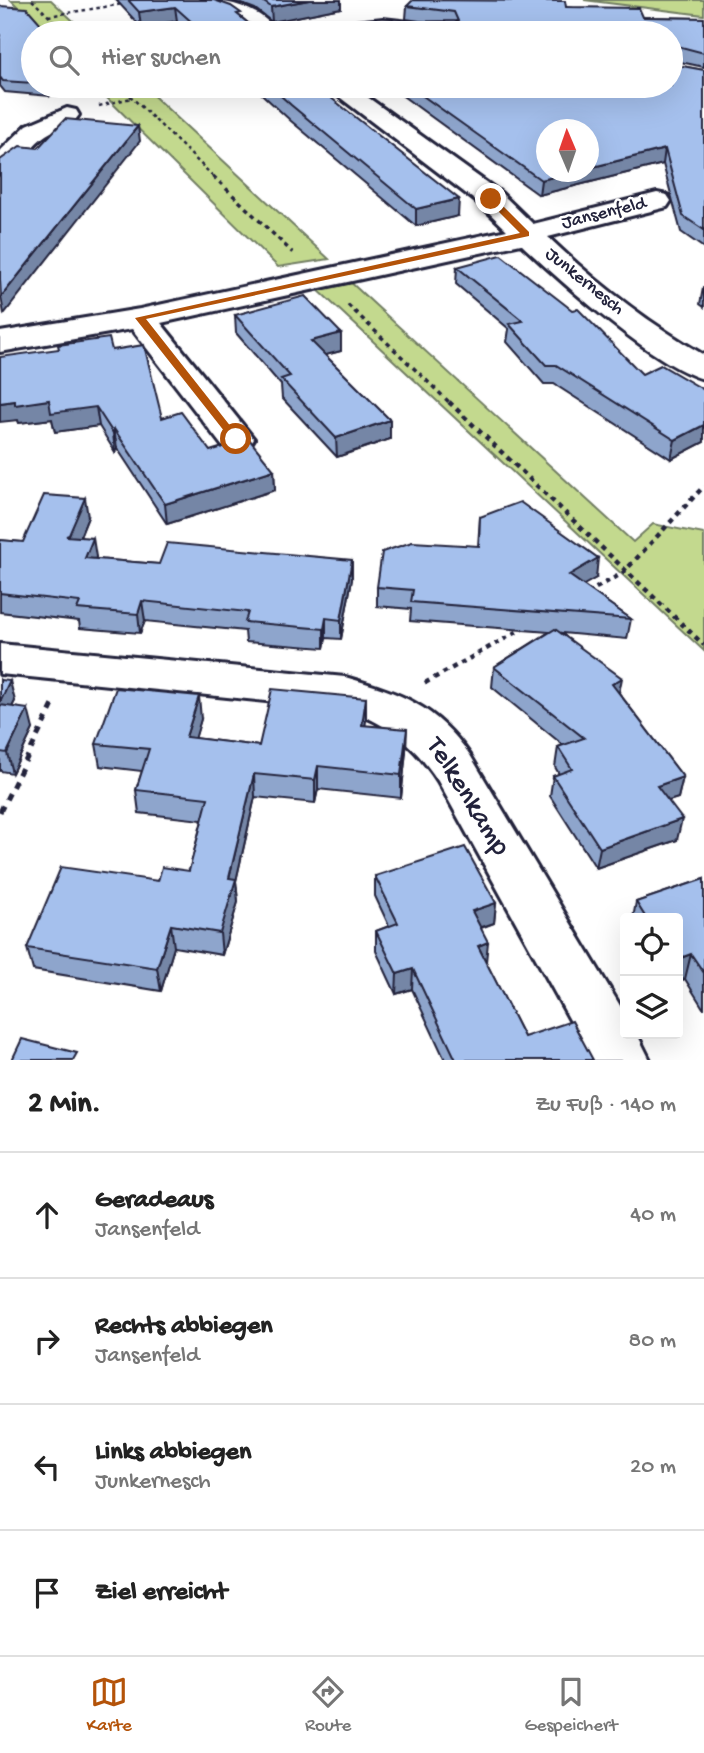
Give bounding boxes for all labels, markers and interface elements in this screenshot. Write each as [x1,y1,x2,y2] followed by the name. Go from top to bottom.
[21,21,683,98] search box
[45,41,83,79] icon: search
[101,44,221,75] text: Hier suchen
[536,119,599,182] north arrow
[475,183,506,214] route end
[559,192,651,236] street label: Jansenfeld
[540,243,628,321] street label: Junkernesch
[220,423,251,454] route start
[417,730,516,862] street label: Telkenkamp
[620,913,683,1039] map controls
[620,913,683,976] button: locate
[620,976,683,1039] button: layers
[28,1088,101,1123] text: 2 Min.
[535,1092,676,1119] text: Zu Fuß · 140 m
[95,1186,213,1217] text: Geradeaus
[28,1196,66,1234] icon: ahead
[630,1202,676,1229] text: 40 m
[95,1217,200,1244] text: Jansenfeld
[95,1312,273,1343] text: Rechts abbiegen
[28,1322,66,1360] icon: right
[629,1328,676,1355] text: 80 m
[95,1343,200,1370] text: Jansenfeld
[95,1438,251,1469] text: Links abbiegen
[28,1448,66,1486] icon: left
[630,1454,676,1481] text: 20 m
[95,1469,211,1496] text: Junkernesch
[28,1574,66,1612] icon: arrive
[95,1578,227,1609] text: Ziel erreicht
[87,1673,132,1738] tab: Karte
[305,1673,351,1738] tab: Route
[524,1673,617,1738] tab: Gespeichert

